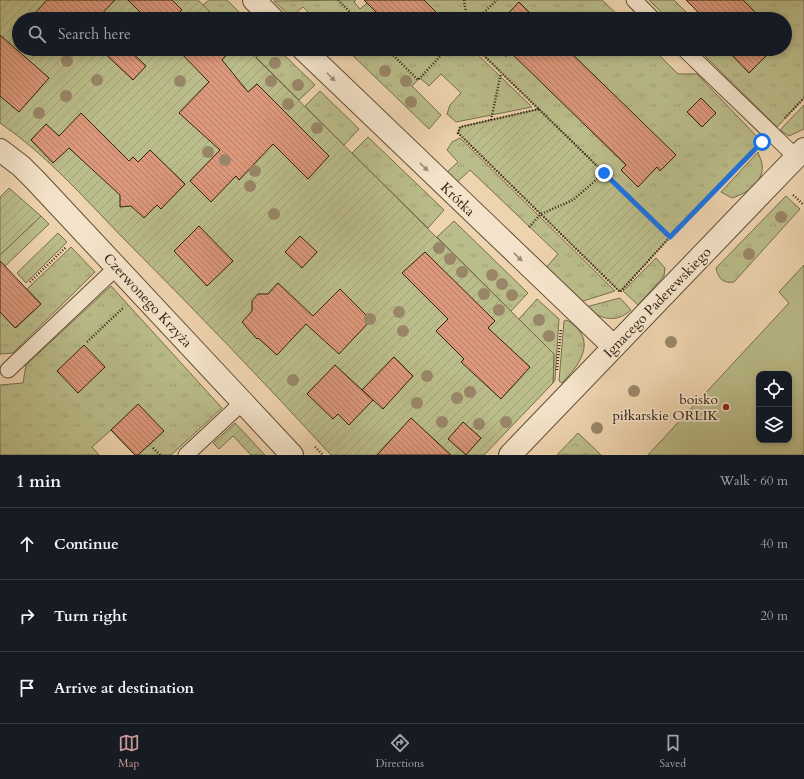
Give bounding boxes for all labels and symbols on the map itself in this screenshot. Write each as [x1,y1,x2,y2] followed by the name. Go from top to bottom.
[326,72,336,81] one-way arrow
[753,133,771,151] route start
[420,162,429,171] one-way arrow
[595,164,613,182] route end
[436,178,479,220] street label: Krótka
[599,242,716,362] street label: Ignacego Paderewskiego
[99,249,196,352] street label: Czerwonego Krzyża
[513,252,523,261] one-way arrow
[612,390,719,425] place label: boisko piłkarskie ORLIK
[721,402,731,412] marker: boisko piłkarskie ORLIK

